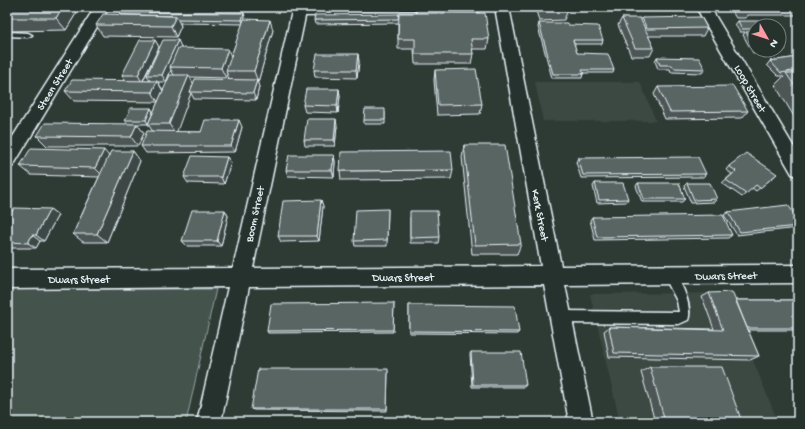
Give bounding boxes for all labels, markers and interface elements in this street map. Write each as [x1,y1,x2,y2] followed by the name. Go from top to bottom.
[747,18,787,58] north arrow
[766,36,780,50] text: N
[35,56,77,113] street label: Steen Street
[731,63,768,116] street label: Loop Street
[244,184,268,244] street label: Boom Street
[528,188,550,244] street label: Kerk Street
[694,270,758,284] street label: Dwars Street
[371,273,435,285] street label: Dwars Street
[47,275,111,287] street label: Dwars Street

